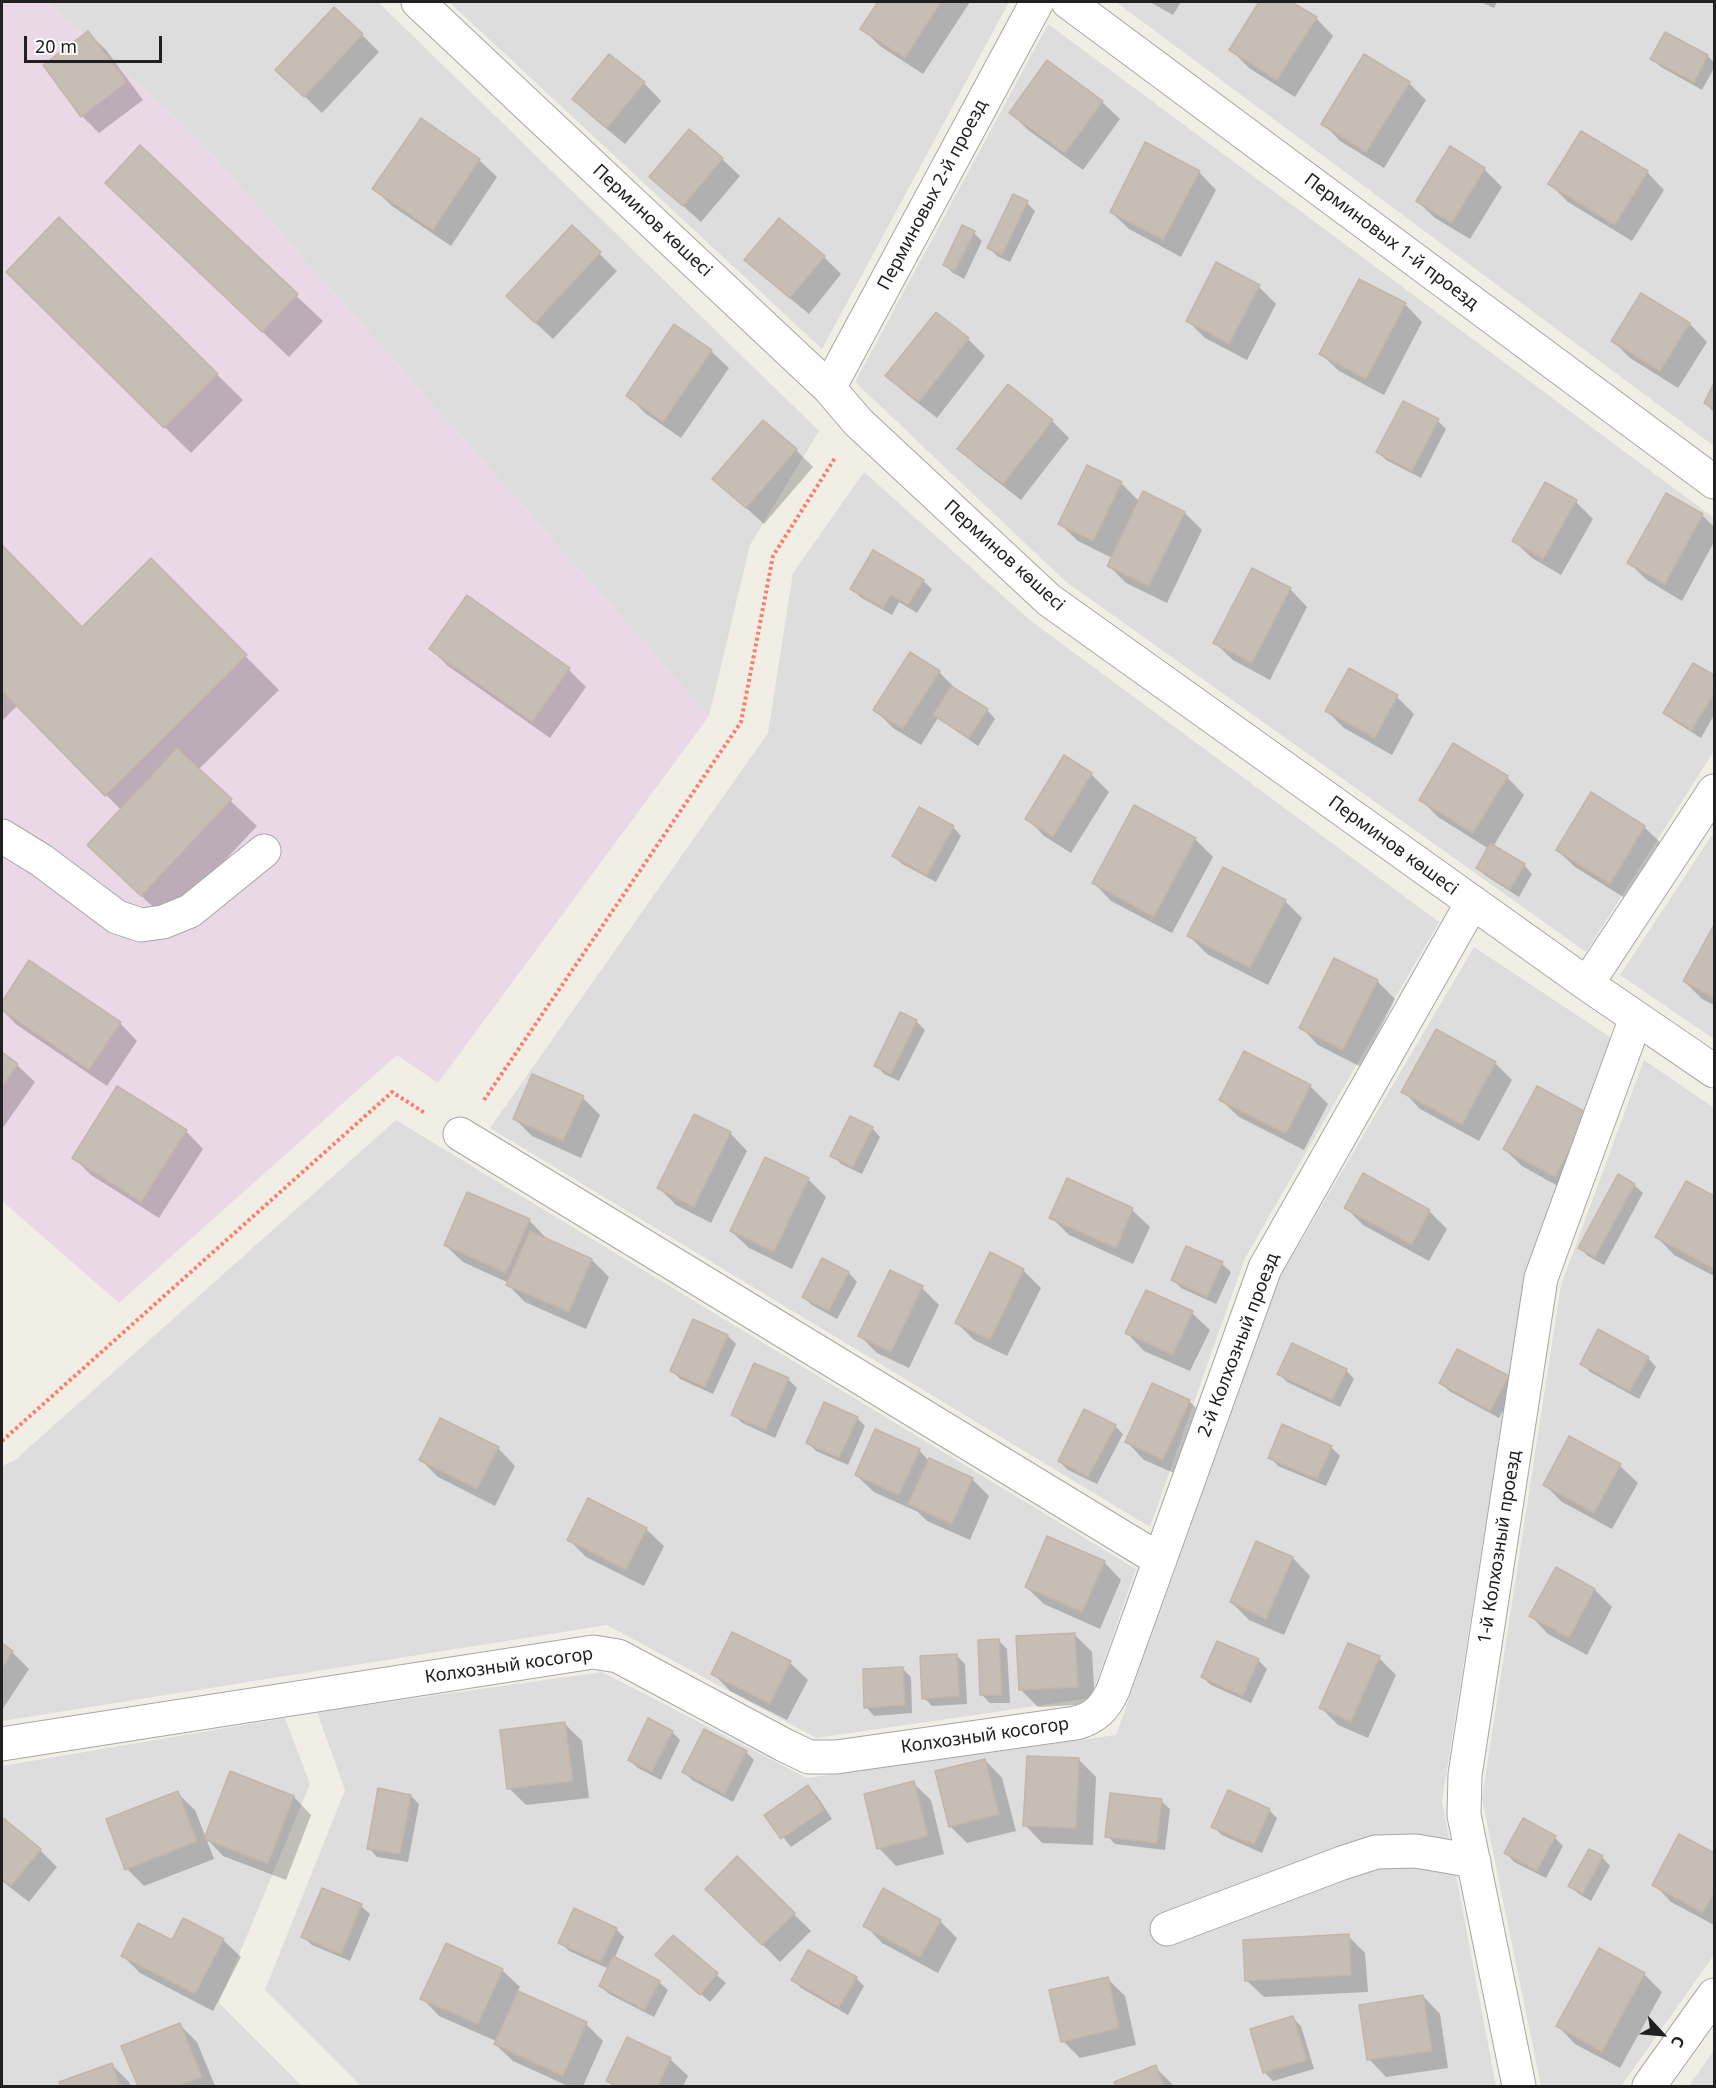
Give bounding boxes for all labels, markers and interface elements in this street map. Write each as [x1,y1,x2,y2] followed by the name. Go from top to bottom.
[27,24,165,62] scale bar
[35,34,77,58] text: 20 m
[874,96,992,294] street label: Перминовых 2-й проезд
[588,160,716,282] street label: Перминов көшесі
[1300,169,1482,315] street label: Перминовых 1-й проезд
[939,496,1069,616] street label: Перминов көшесі
[1324,792,1462,900] street label: Перминов көшесі
[1194,1250,1284,1440] street label: 2-й Колхозный проезд
[1474,1449,1526,1645] street label: 1-й Колхозный проезд
[423,1643,595,1689] street label: Колхозный косогор
[899,1713,1071,1759] street label: Колхозный косогор
[1632,2004,1692,2064] north arrow
[1666,2032,1690,2051] text: С

